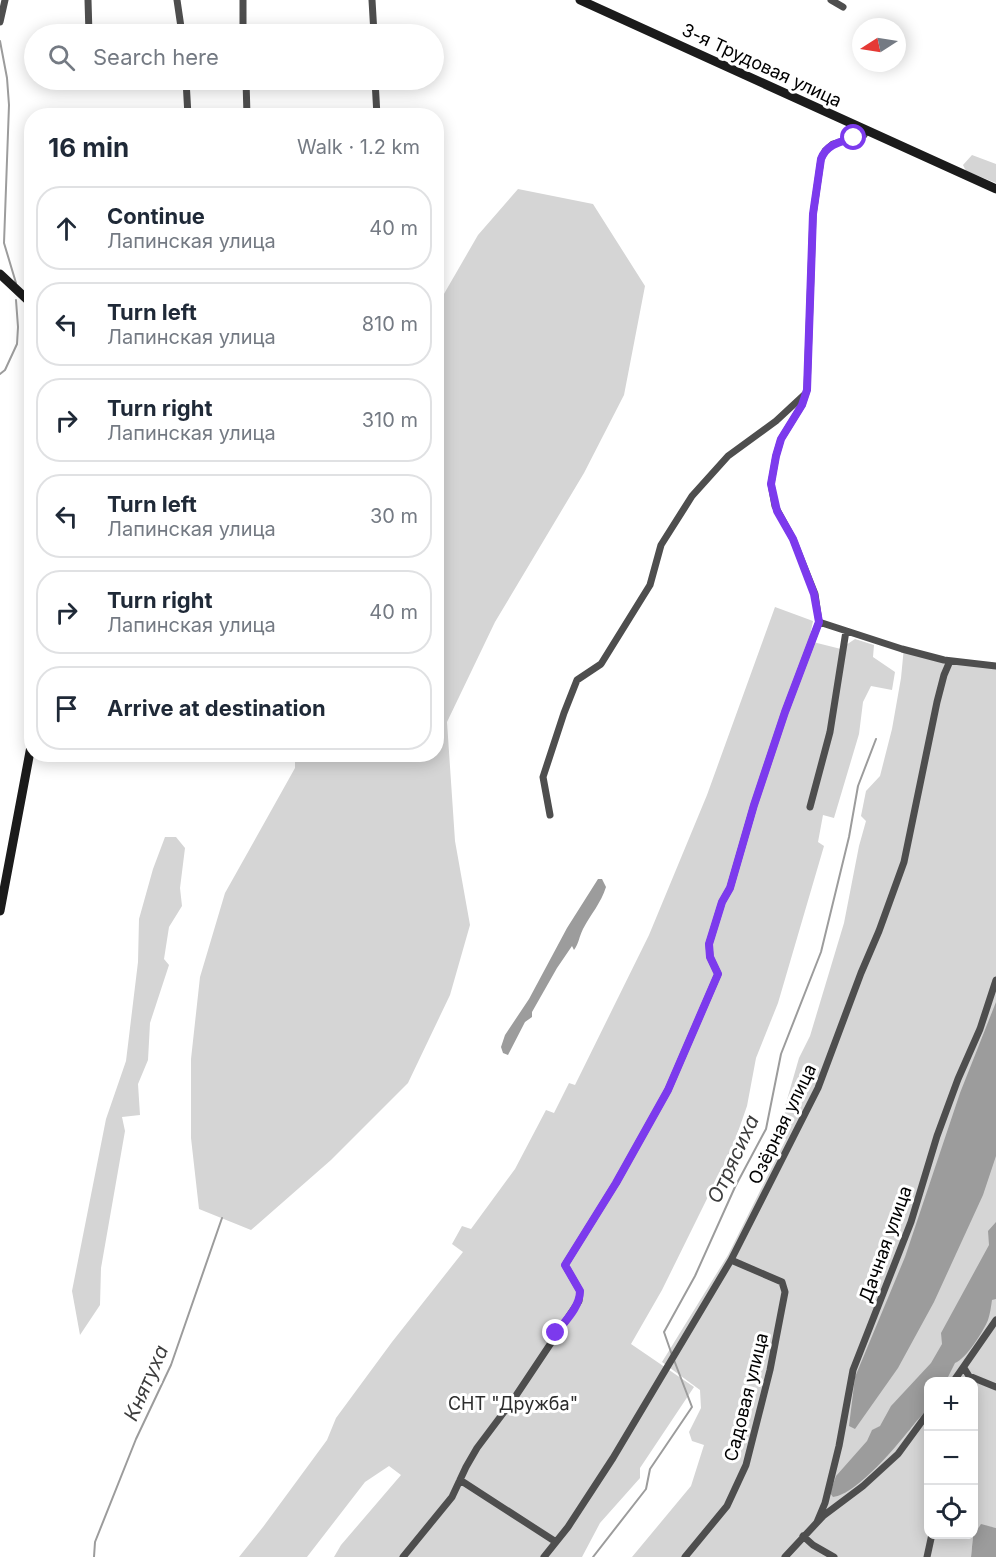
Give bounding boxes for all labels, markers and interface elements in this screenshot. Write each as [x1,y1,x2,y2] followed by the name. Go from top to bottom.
[852,18,906,72] north arrow
[679,19,845,111] street label: 3-я Трудовая улица
[24,24,444,90] search box
[45,41,78,74] icon: search
[93,44,219,70] text: Search here
[840,124,866,150] route start
[48,132,129,163] text: 16 min
[297,135,420,159] text: Walk · 1.2 km
[107,203,205,229] text: Continue
[50,212,83,245] icon: ahead
[369,216,418,240] text: 40 m
[107,229,276,253] text: Лапинская улица
[107,299,197,325] text: Turn left
[50,308,83,341] icon: left
[362,312,418,336] text: 810 m
[107,325,276,349] text: Лапинская улица
[107,395,213,421] text: Turn right
[50,404,83,437] icon: right
[362,408,418,432] text: 310 m
[107,421,276,445] text: Лапинская улица
[107,491,197,517] text: Turn left
[50,500,83,533] icon: left
[370,504,418,528] text: 30 m
[107,517,276,541] text: Лапинская улица
[107,587,213,613] text: Turn right
[50,596,83,629] icon: right
[369,600,418,624] text: 40 m
[107,613,276,637] text: Лапинская улица
[50,692,83,725] icon: arrive
[107,695,326,721] text: Arrive at destination
[744,1060,820,1188] street label: Озёрная улица
[702,1111,764,1207] water label: Отрясиха
[854,1183,916,1305] street label: Дачная улица
[542,1319,568,1345] route end
[720,1331,772,1463] street label: Садовая улица
[119,1341,173,1425] water label: Княтуха
[924,1377,978,1539] map controls
[924,1377,978,1431] button: +
[448,1393,578,1414] park label: СНТ "Дружба"
[924,1431,978,1485] button: −
[924,1485,978,1539] button: locate

